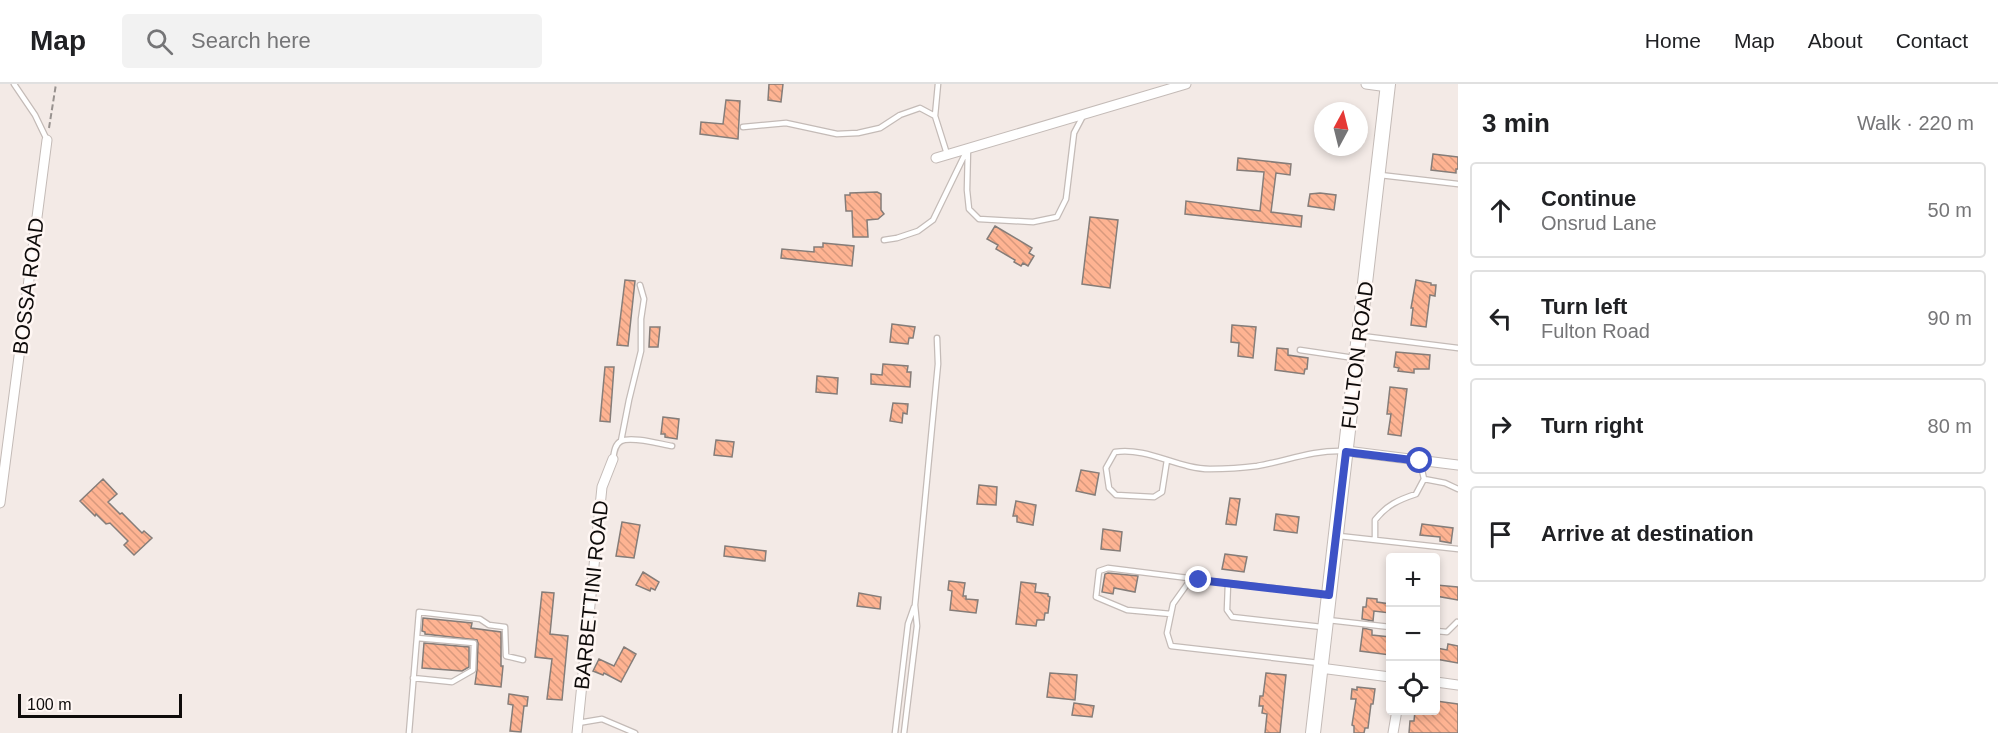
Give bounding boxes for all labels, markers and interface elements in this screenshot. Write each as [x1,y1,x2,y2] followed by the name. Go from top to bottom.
[122,14,542,68] search box
[30,25,86,56] text: Map
[143,25,176,58] icon: search
[191,28,311,53] text: Search here
[1645,29,1701,52] text: Home
[1734,29,1775,52] text: Map
[1808,29,1863,52] text: About
[1896,29,1968,52] text: Contact
[1314,102,1368,156] north arrow
[1482,108,1550,138] text: 3 min
[1857,112,1974,134] text: Walk · 220 m
[1541,186,1636,211] text: Continue
[1484,194,1517,227] icon: ahead
[1928,199,1972,221] text: 50 m
[1541,212,1657,234] text: Onsrud Lane
[8,216,48,356] street label: BOSSA ROAD
[1337,280,1377,430] street label: FULTON ROAD
[1541,294,1627,319] text: Turn left
[1484,302,1517,335] icon: left
[1928,307,1972,329] text: 90 m
[1541,320,1650,342] text: Fulton Road
[1484,410,1517,443] icon: right
[1541,413,1643,438] text: Turn right
[1928,415,1972,437] text: 80 m
[1406,447,1432,473] route start
[570,499,612,691] street label: BARBETTINI ROAD
[1484,518,1517,551] icon: arrive
[1541,521,1754,546] text: Arrive at destination
[1386,553,1440,715] map controls
[1386,553,1440,607] button: +
[1185,566,1211,592] route end
[1386,607,1440,661] button: −
[1386,661,1440,715] button: locate
[18,691,182,718] scale bar
[27,696,71,713] text: 100 m

